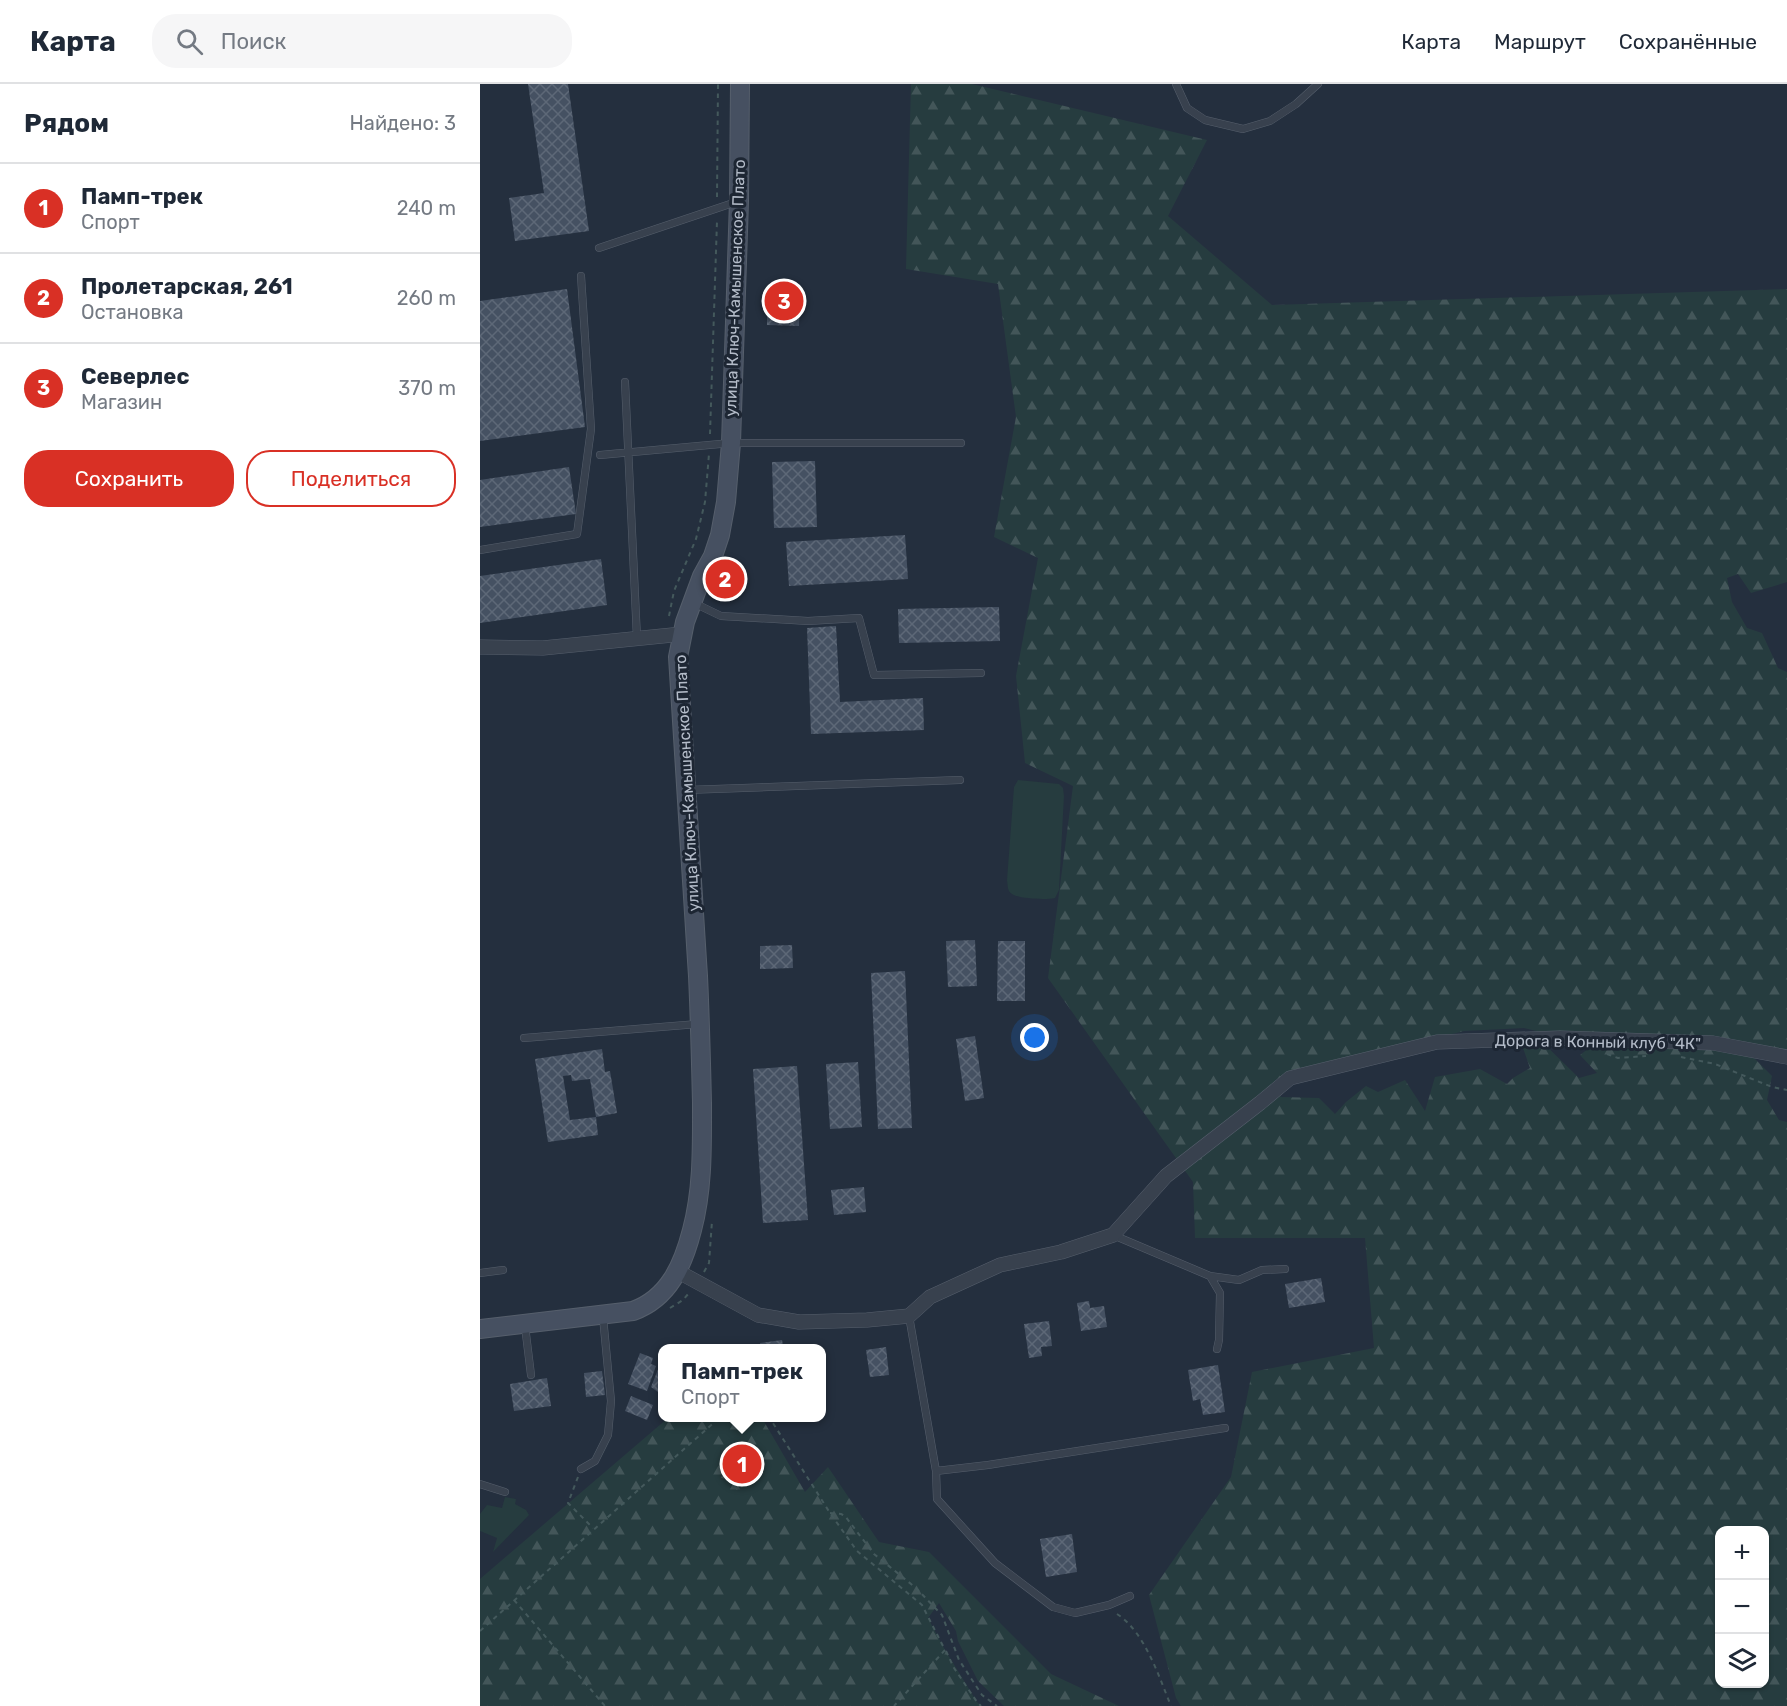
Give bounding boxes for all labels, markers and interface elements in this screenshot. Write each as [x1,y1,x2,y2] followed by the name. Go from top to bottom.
[152,14,572,68] search box
[30,25,116,58] text: Карта
[173,25,206,58] icon: search
[221,28,286,55] text: Поиск
[1401,29,1461,54] text: Карта
[1494,29,1586,54] text: Маршрут
[1619,29,1757,54] text: Сохранённые
[24,108,109,139] text: Рядом
[350,111,456,135] text: Найдено: 3
[721,159,749,417] street label: улица Ключ-Камышенское Плато
[81,183,203,210] text: Памп-трек
[39,196,48,220] text: 1
[397,196,456,220] text: 240 m
[81,210,140,234] text: Спорт
[81,273,293,300] text: Пролетарская, 261
[764,278,804,324] pin: 3
[37,286,50,310] text: 2
[397,286,456,310] text: 260 m
[81,300,184,324] text: Остановка
[81,363,189,390] text: Северлес
[37,376,50,400] text: 3
[398,376,456,400] text: 370 m
[81,390,162,414] text: Магазин
[24,450,234,507] button: Сохранить
[246,450,456,507] button: Поделиться
[706,556,744,602] pin: 2
[671,654,703,912] street label: улица Ключ-Камышенское Плато
[1020,1023,1049,1052] your location
[1495,1031,1701,1053] street label: Дорога в Конный клуб "4К"
[658,1344,826,1422] popup
[681,1358,803,1385] text: Памп-трек
[681,1385,740,1409] text: Спорт
[722,1442,762,1486] pin: 1
[1715,1526,1769,1688] map controls
[1715,1526,1769,1580] button: +
[1715,1580,1769,1634] button: −
[1715,1634,1769,1688] button: layers

